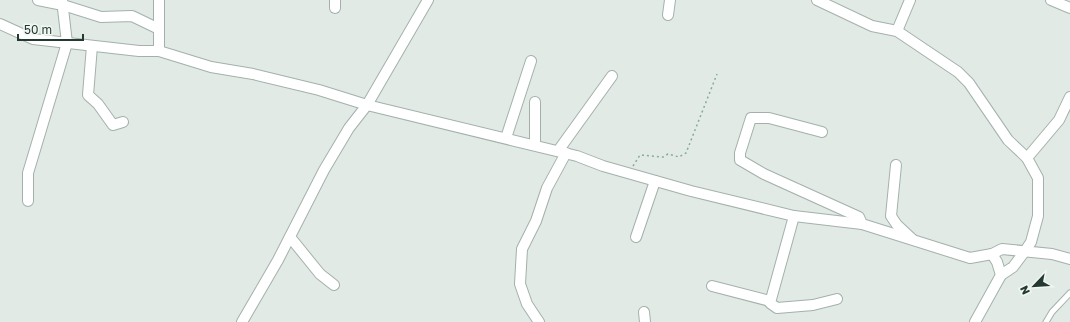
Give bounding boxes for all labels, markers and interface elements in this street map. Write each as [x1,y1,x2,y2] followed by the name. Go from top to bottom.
[18,16,83,42] scale bar
[24,22,52,37] text: 50 m
[1014,266,1054,306] north arrow
[1017,284,1032,297] text: N

